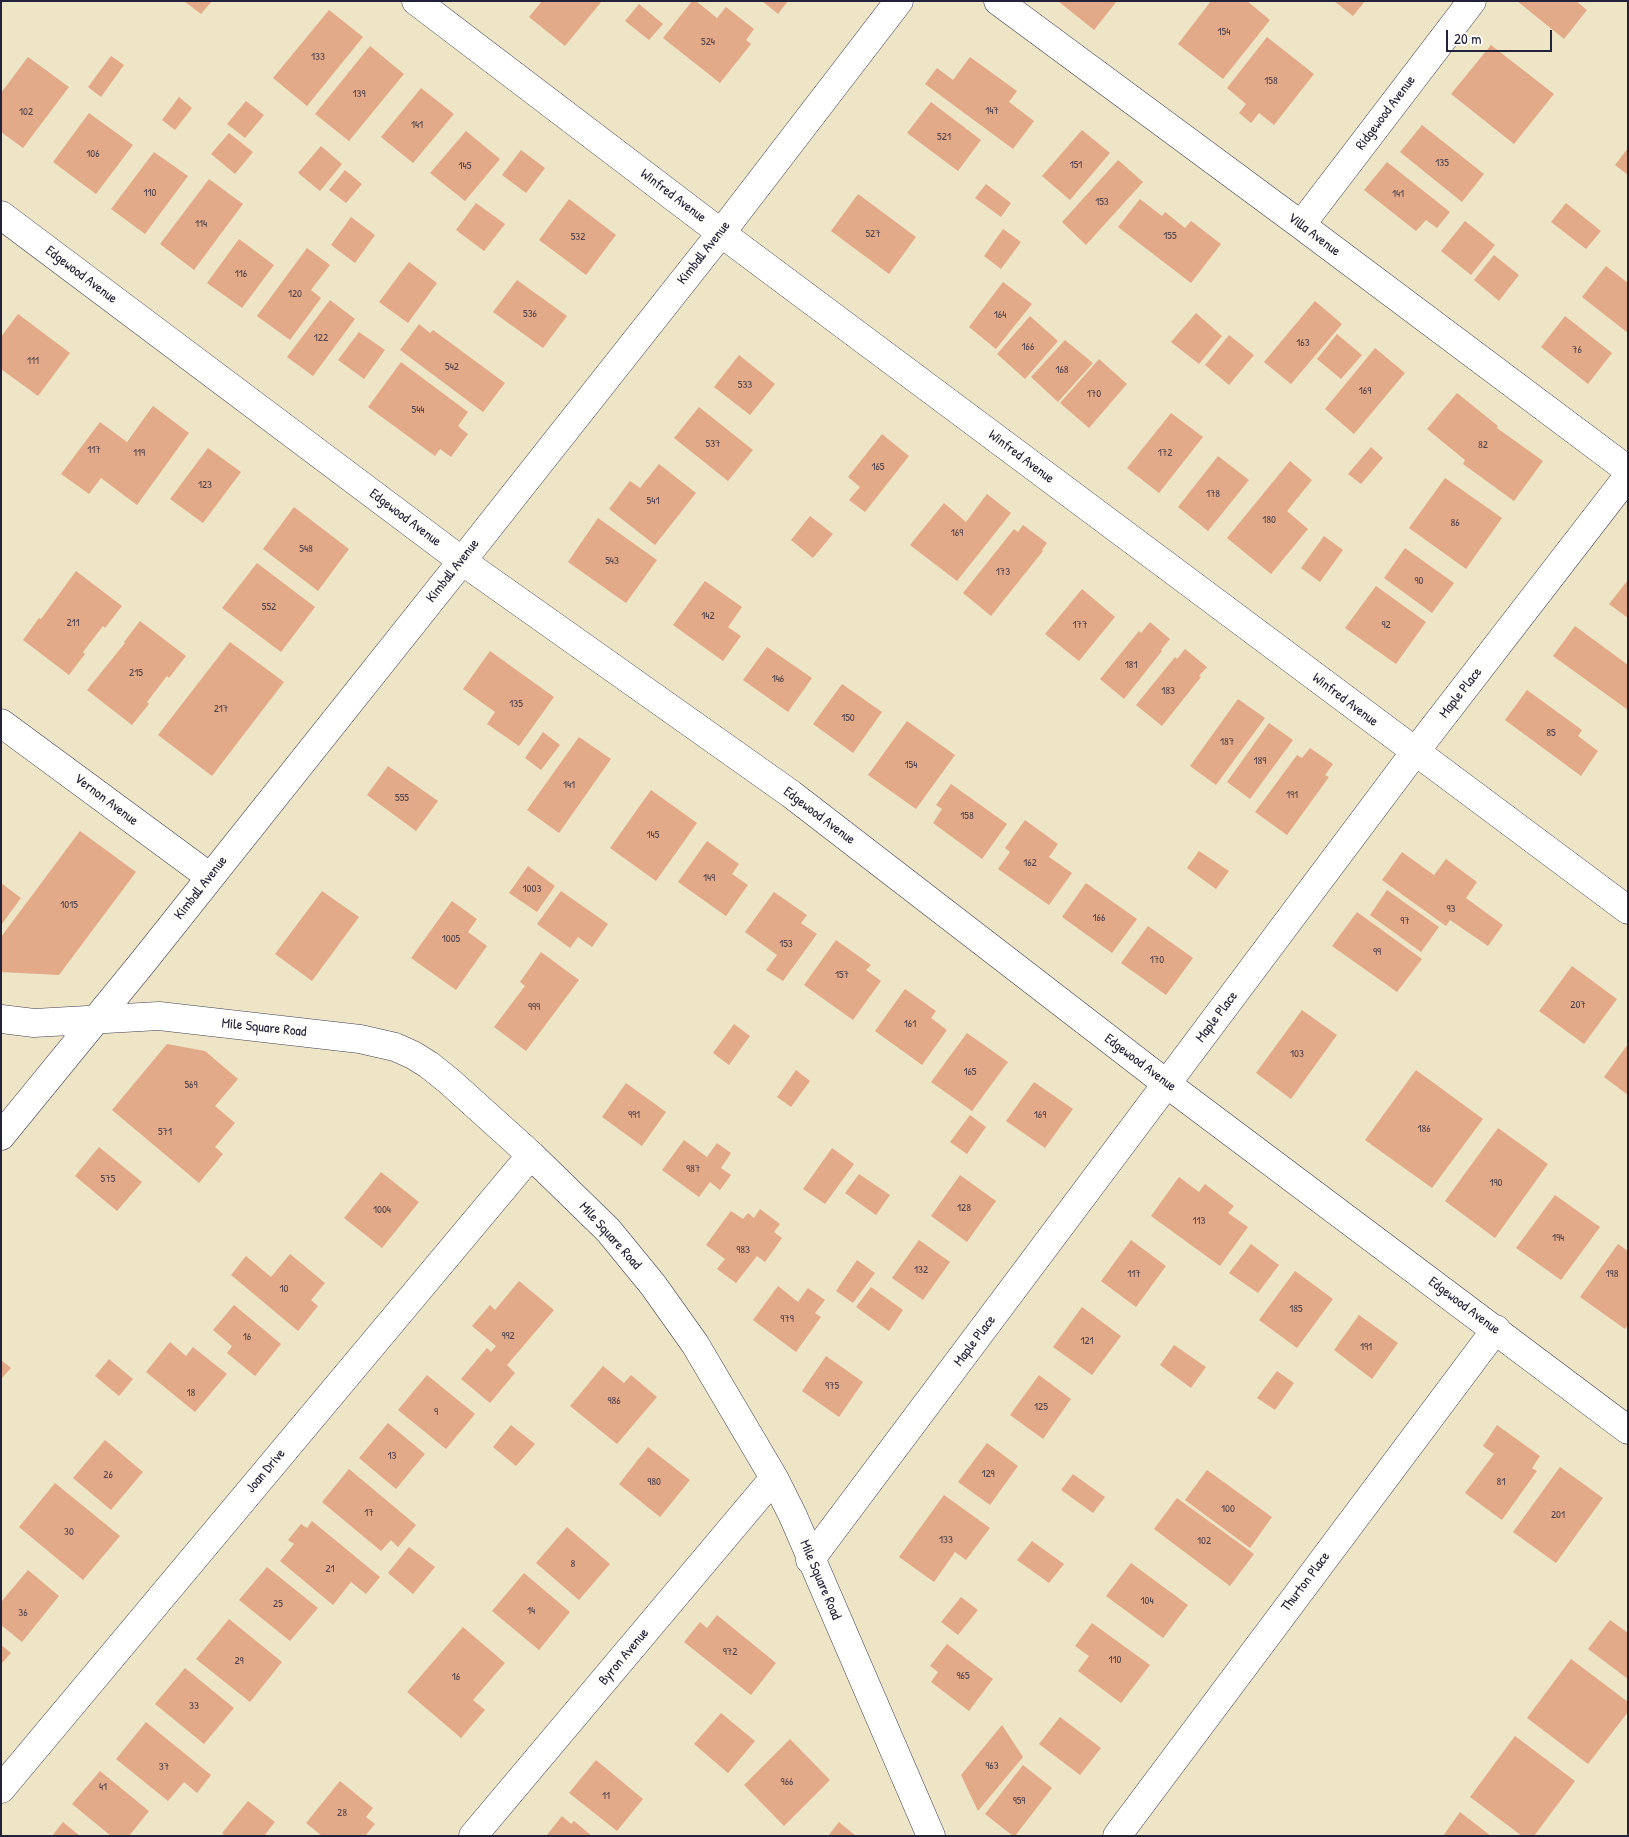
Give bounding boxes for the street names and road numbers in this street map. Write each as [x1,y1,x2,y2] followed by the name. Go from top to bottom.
[1353,73,1419,153] street label: Ridgewood Avenue
[637,166,709,226] street label: Winfred Avenue
[1284,210,1344,260] street label: Villa Avenue
[674,218,734,288] street label: Kimball Avenue
[42,243,120,307] street label: Edgewood Avenue
[985,427,1057,487] street label: Winfred Avenue
[366,486,444,550] street label: Edgewood Avenue
[423,536,483,606] street label: Kimball Avenue
[1436,664,1486,722] street label: Maple Place
[1309,670,1381,730] street label: Winfred Avenue
[71,770,141,830] street label: Vernon Avenue
[780,784,858,848] street label: Edgewood Avenue
[171,853,231,923] street label: Kimball Avenue
[1192,988,1242,1046] street label: Maple Place
[221,1015,307,1041] street label: Mile Square Road
[1101,1031,1179,1095] street label: Edgewood Avenue
[575,1199,645,1273] street label: Mile Square Road
[1425,1274,1503,1338] street label: Edgewood Avenue
[950,1312,1000,1370] street label: Maple Place
[243,1446,289,1496] street label: Joan Drive
[796,1538,844,1622] street label: Mile Square Road
[1278,1549,1334,1615] street label: Thurton Place
[595,1625,653,1689] street label: Byron Avenue

